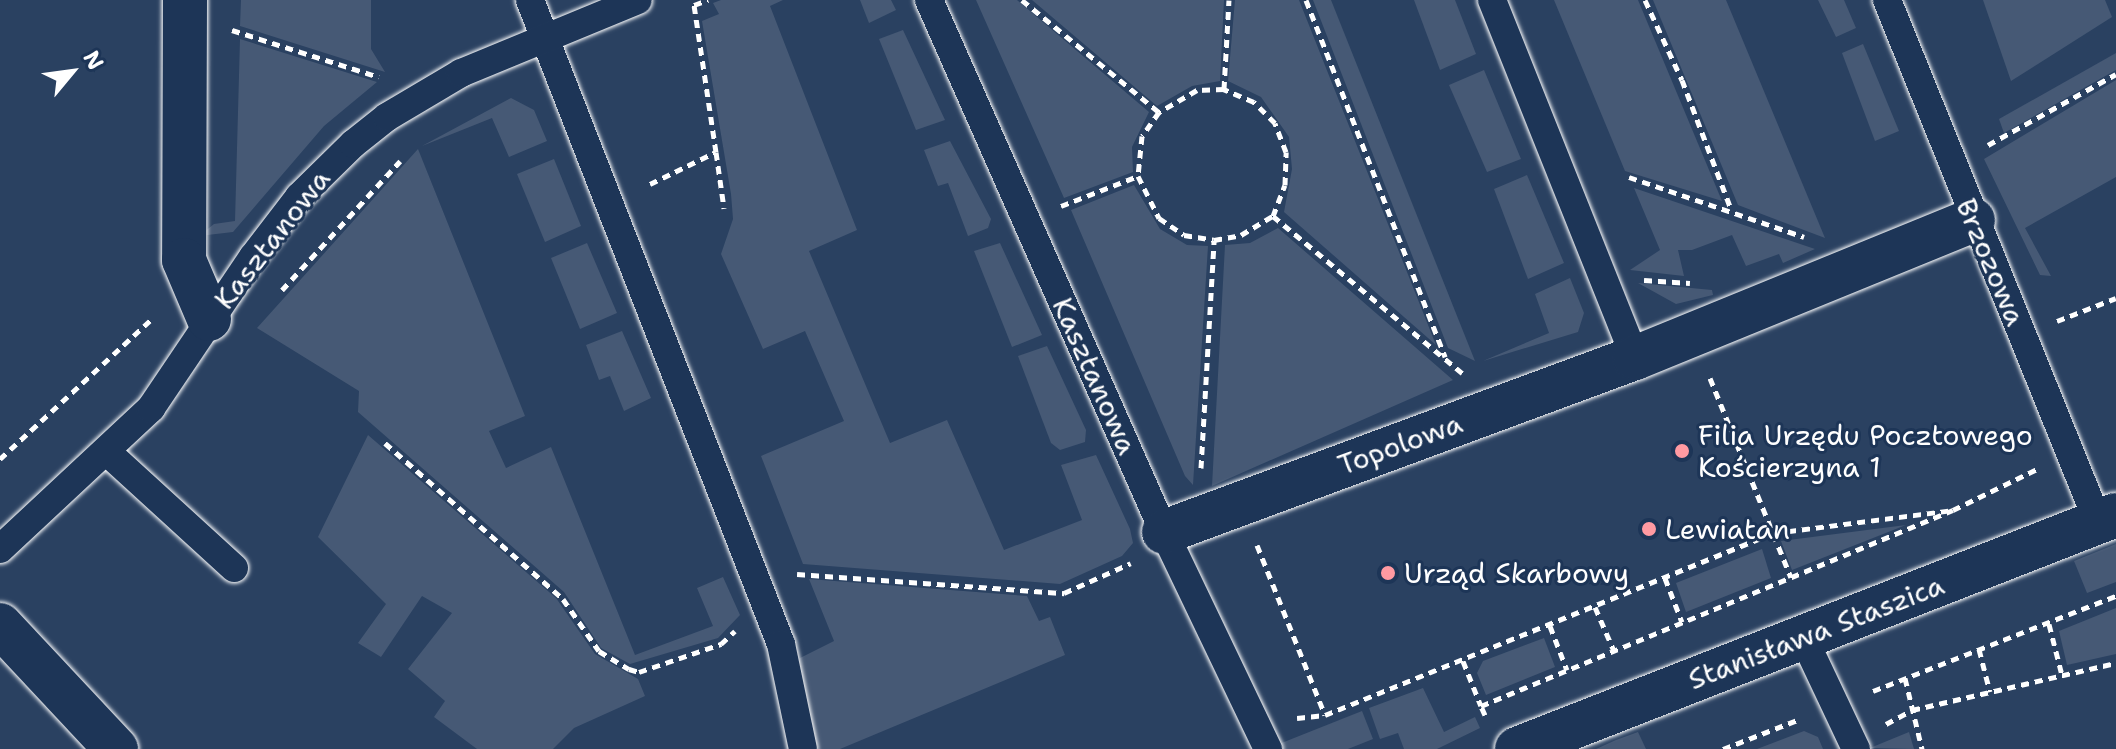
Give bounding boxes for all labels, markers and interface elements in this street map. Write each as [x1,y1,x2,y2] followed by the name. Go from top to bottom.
[32,32,112,112] north arrow
[77,45,110,75] text: N
[207,162,337,316] street label: Kasztanowa
[1949,193,2033,331] street label: Brzozowa
[1045,292,1145,460] street label: Kasztanowa
[1333,406,1467,482] street label: Topolowa
[1698,418,2033,484] place label: Filia Urzędu Pocztowego Kościerzyna 1
[1673,442,1691,460] marker: Filia Urzędu Pocztowego Kościerzyna 1
[1665,512,1790,546] place label: Lewiatan
[1640,520,1658,538] marker: Lewiatan
[1404,556,1629,590] place label: Urząd Skarbowy
[1379,564,1397,582] marker: Urząd Skarbowy
[1683,568,1949,696] street label: Stanisława Staszica

